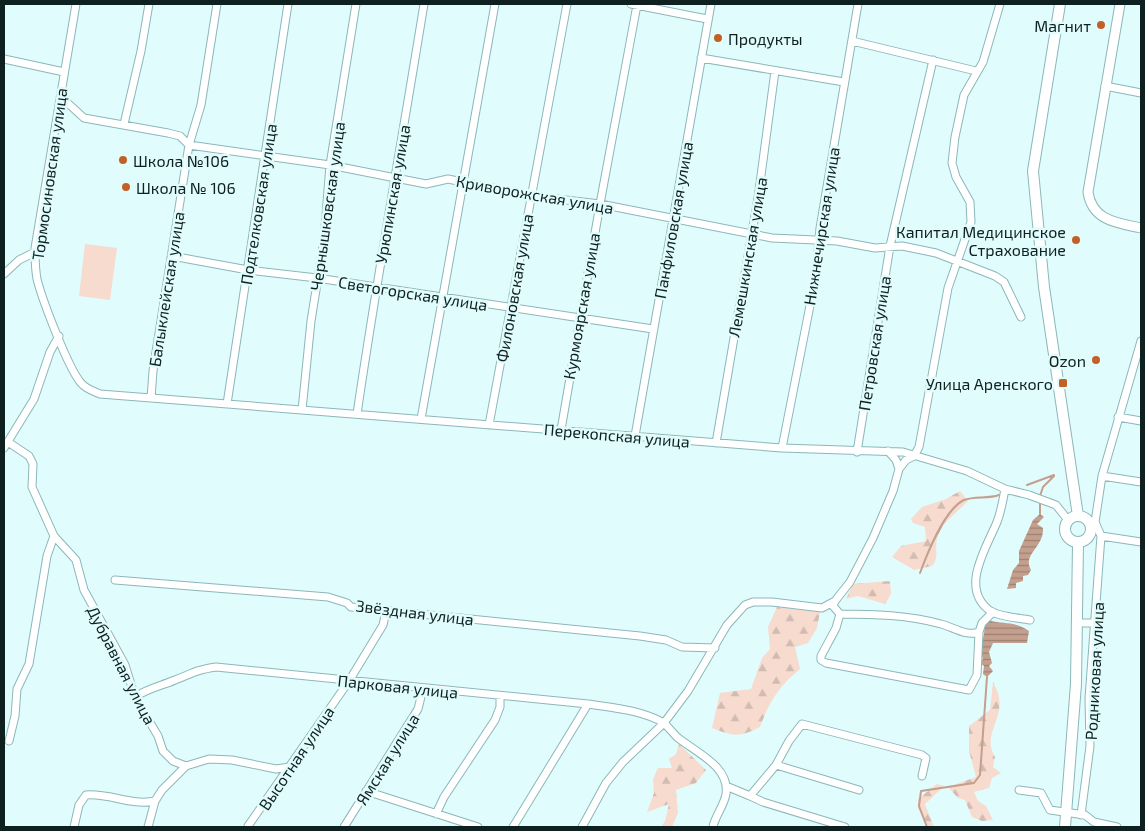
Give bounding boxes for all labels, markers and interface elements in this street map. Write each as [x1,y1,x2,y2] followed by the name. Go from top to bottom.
[1034,16,1091,35] place label: Магнит
[1095,19,1107,31] marker: Магнит
[728,29,803,49] place label: Продукты
[712,32,724,44] marker: Продукты
[27,87,71,262] street label: Тормосиновская улица
[306,120,349,292] street label: Чернышковская улица
[236,122,281,286] street label: Подтелковская улица
[370,123,415,265] street label: Урюпинская улица
[650,140,697,300] street label: Панфиловская улица
[799,145,844,307] street label: Нижнечирская улица
[133,151,229,170] place label: Школа №106
[117,154,129,166] marker: Школа №106
[455,171,615,218] street label: Криворожская улица
[724,176,771,339] street label: Лемешкинская улица
[136,178,236,197] place label: Школа № 106
[120,181,132,193] marker: Школа № 106
[144,210,189,368] street label: Балыклейская улица
[492,212,537,364] street label: Филоновская улица
[896,222,1066,259] place label: Капитал Медицинское Страхование
[559,231,604,381] street label: Курмоярская улица
[1070,234,1082,246] marker: Капитал Медицинское Страхование
[337,272,489,315] street label: Светогорская улица
[854,274,895,412] street label: Петровская улица
[1049,351,1086,370] place label: Ozon
[1090,354,1102,366] marker: Ozon
[926,374,1053,393] place label: Улица Аренского
[1057,377,1069,389] marker: Улица Аренского
[543,419,691,452] street label: Перекопская улица
[355,595,475,630] street label: Звёздная улица
[1081,601,1108,741] street label: Родниковая улица
[83,602,160,728] street label: Дубравная улица
[337,670,459,703] street label: Парковая улица
[254,702,339,814] street label: Высотная улица
[351,710,423,809] street label: Ямская улица

